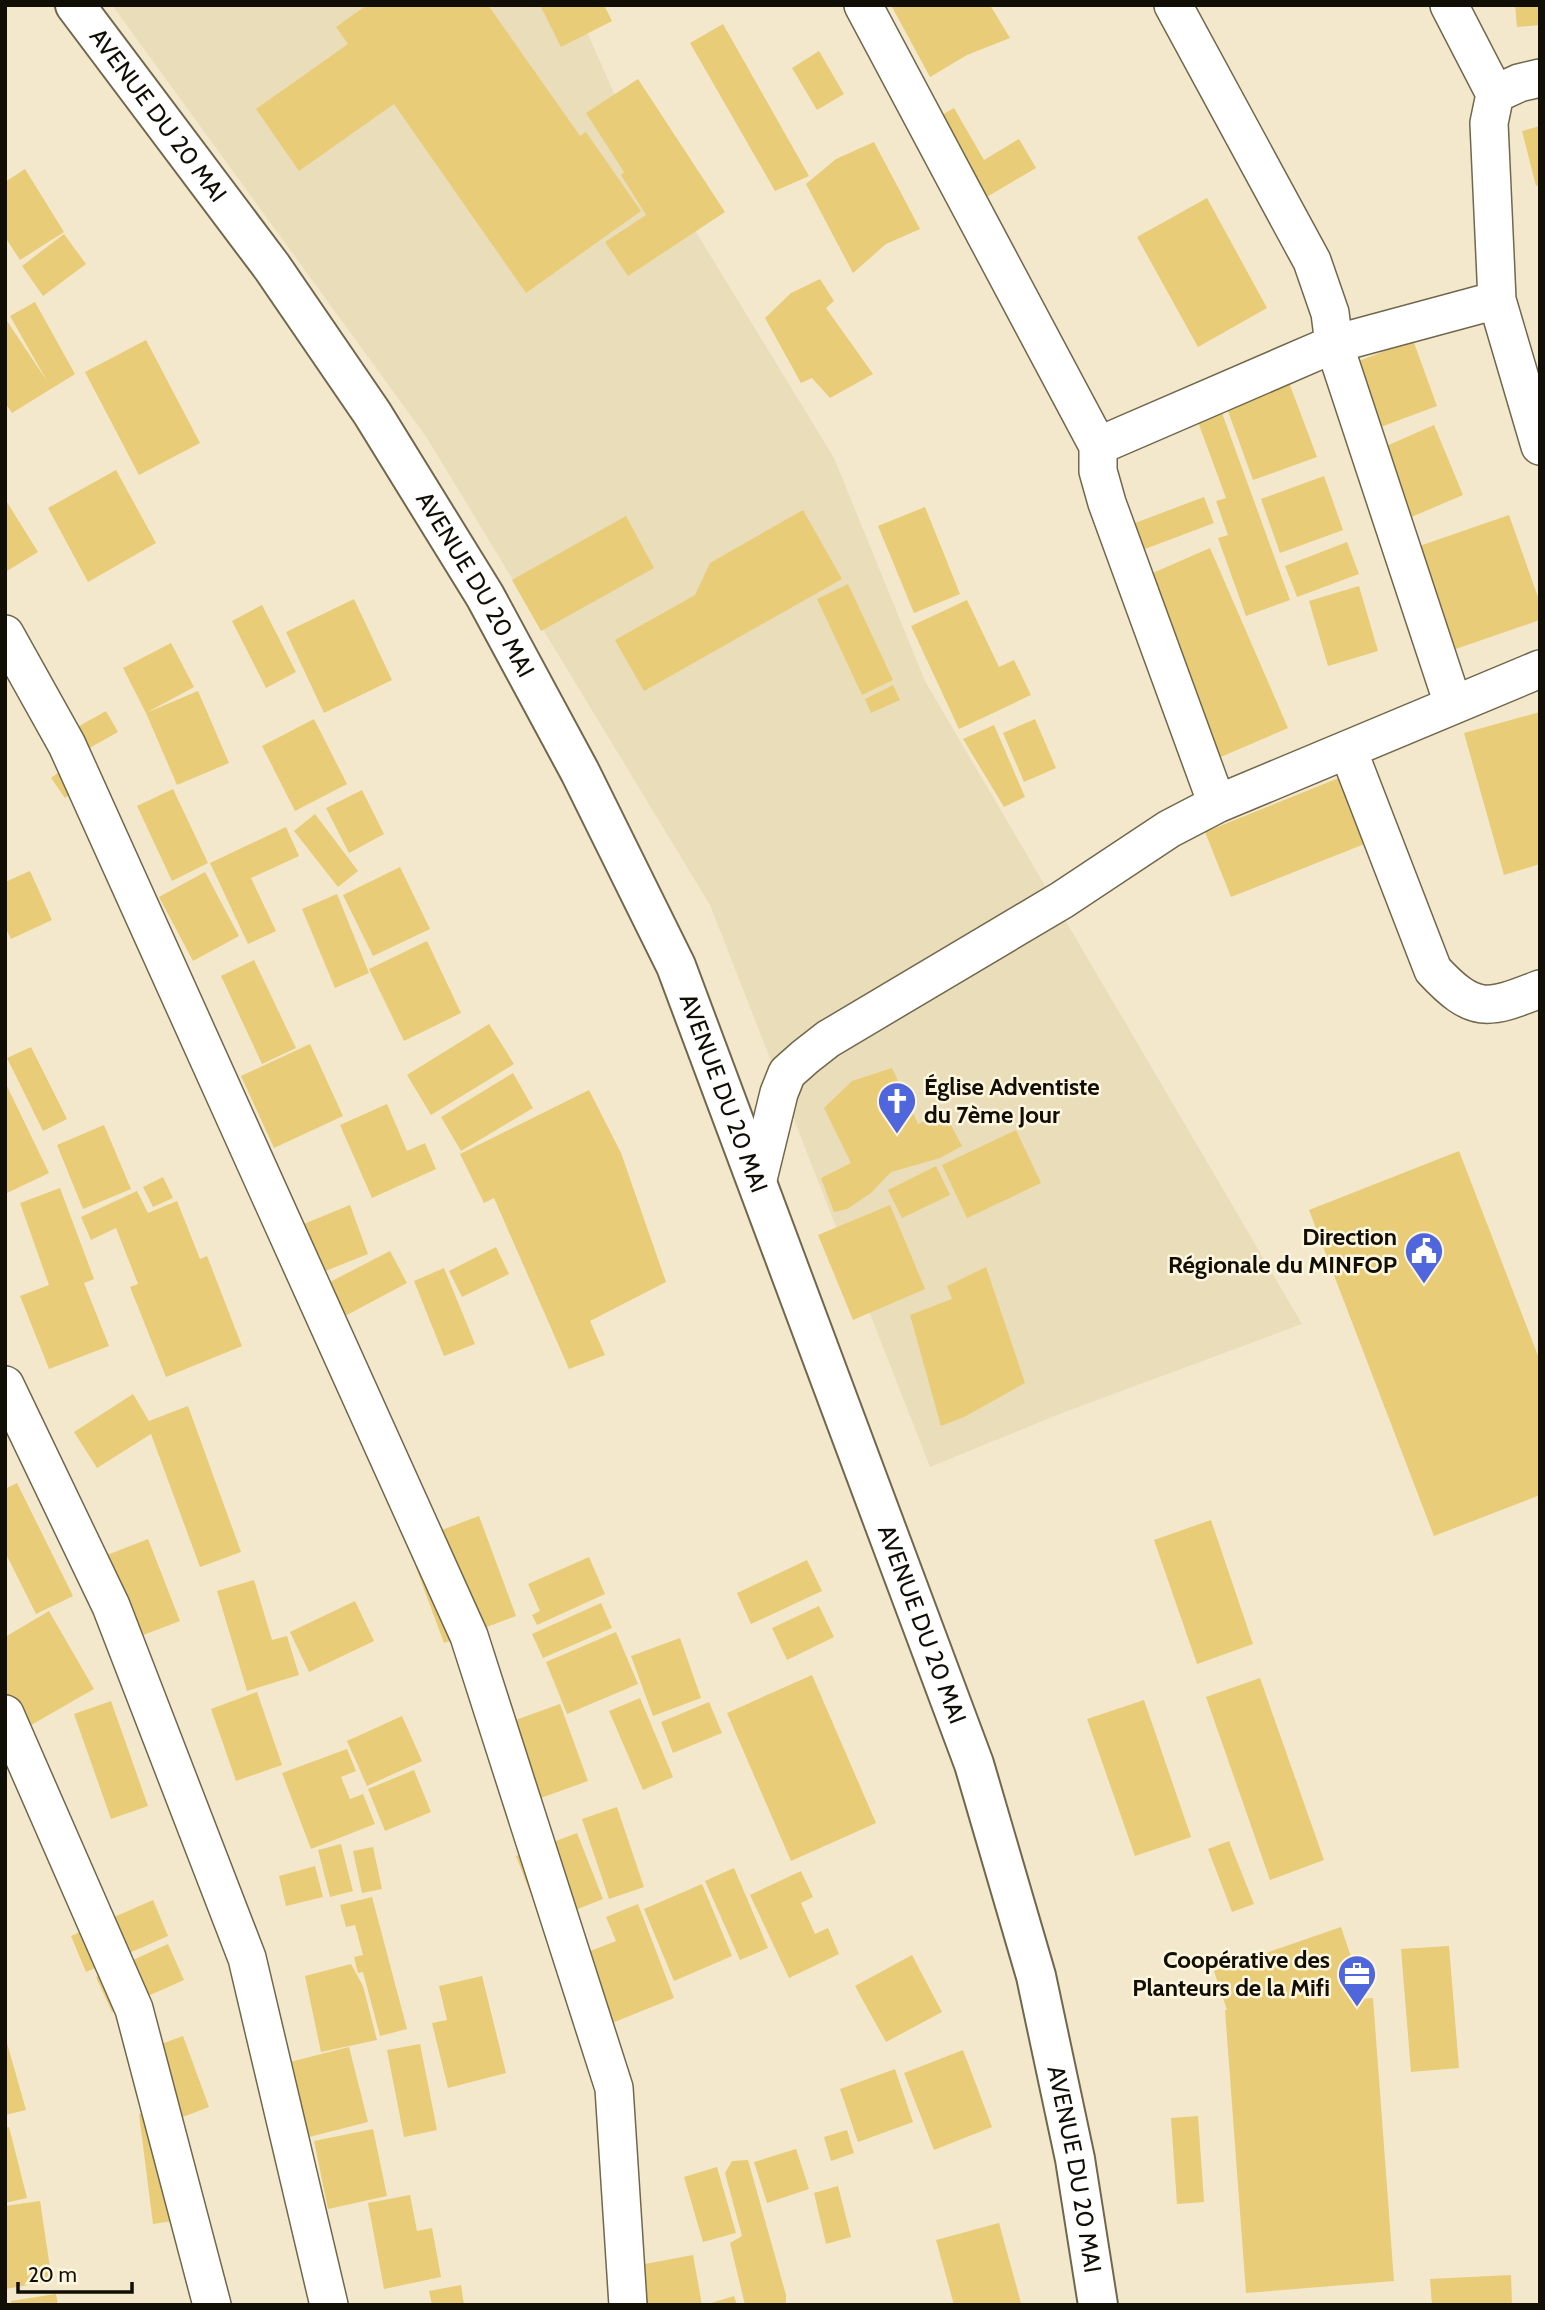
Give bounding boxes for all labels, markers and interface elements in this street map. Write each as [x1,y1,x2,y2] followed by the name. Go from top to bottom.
[84,22,233,208] street label: AVENUE DU 20 MAI
[410,486,541,682] street label: AVENUE DU 20 MAI
[674,990,774,1196] street label: AVENUE DU 20 MAI
[924,1072,1100,1129] place label: Église Adventiste du 7ème Jour
[876,1080,918,1135] church icon: Église Adventiste du 7ème Jour
[1168,1222,1397,1279] place label: Direction Régionale du MINFOP
[1403,1230,1445,1285] public building icon: Direction Régionale du MINFOP
[872,1521,973,1728] street label: AVENUE DU 20 MAI
[1132,1945,1330,2002] place label: Coopérative des Planteurs de la Mifi
[1336,1953,1378,2008] office icon: Coopérative des Planteurs de la Mifi
[1041,2063,1108,2275] street label: AVENUE DU 20 MAI
[18,2250,131,2294] scale bar
[28,2262,77,2287] text: 20 m

